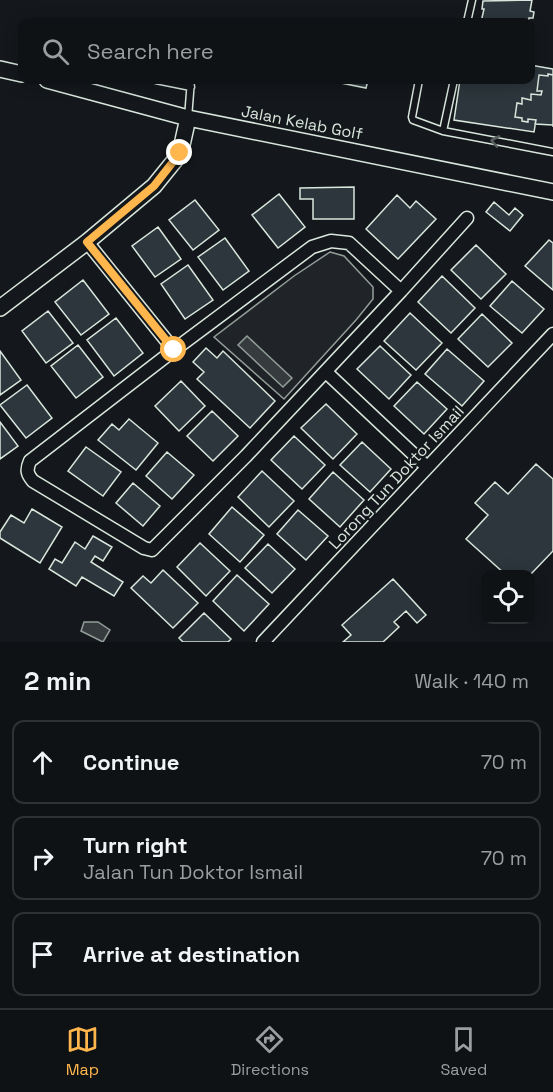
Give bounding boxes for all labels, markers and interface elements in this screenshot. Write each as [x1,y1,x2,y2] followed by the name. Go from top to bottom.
[18,18,535,84] search box
[39,35,72,68] icon: search
[87,37,214,65] text: Search here
[239,100,364,145] street label: Jalan Kelab Golf
[491,136,500,148] one-way arrow
[166,139,192,165] route end
[160,336,186,362] route start
[324,401,469,554] street label: Lorong Tun Doktor Ismail
[481,570,535,624] map controls
[481,570,535,624] button: locate
[24,664,91,698] text: 2 min
[415,668,529,694] text: Walk · 140 m
[26,746,59,779] icon: ahead
[83,748,179,776] text: Continue
[481,749,527,775] text: 70 m
[83,831,188,859] text: Turn right
[26,842,59,875] icon: right
[481,845,527,871] text: 70 m
[83,859,303,885] text: Jalan Tun Doktor Ismail
[26,938,59,971] icon: arrive
[83,940,300,968] text: Arrive at destination
[66,1023,99,1080] tab: Map
[231,1023,309,1080] tab: Directions
[441,1023,487,1080] tab: Saved

